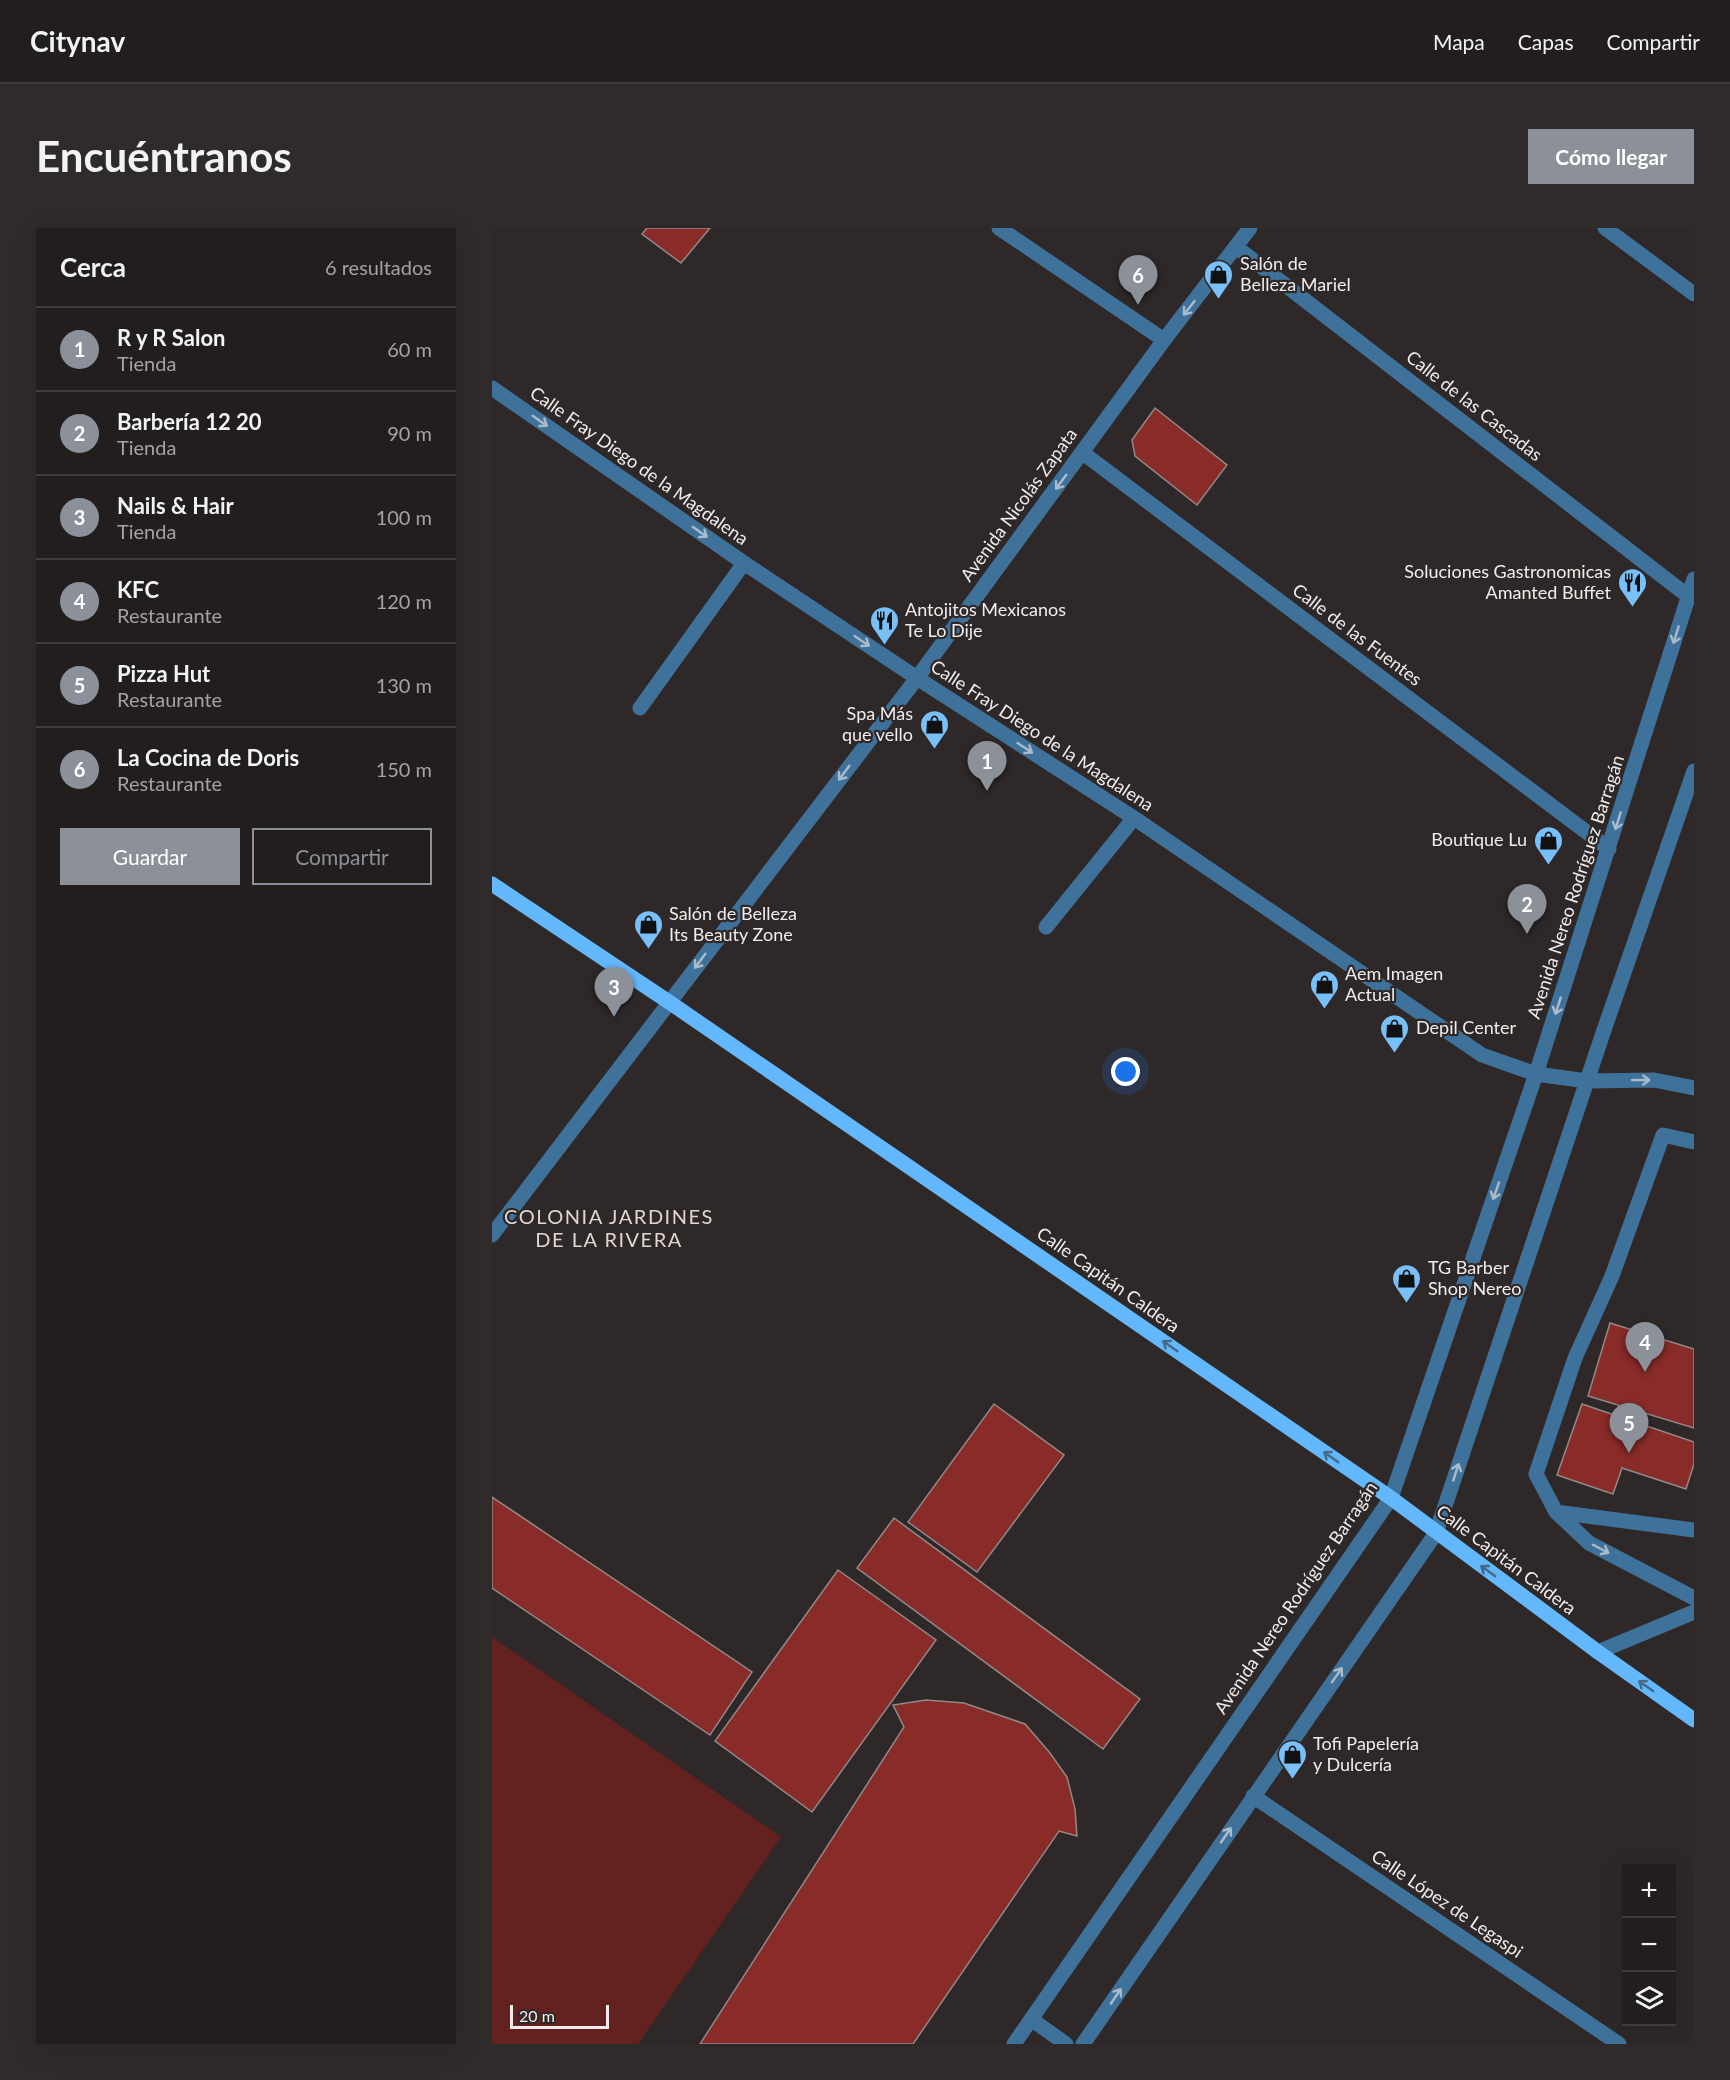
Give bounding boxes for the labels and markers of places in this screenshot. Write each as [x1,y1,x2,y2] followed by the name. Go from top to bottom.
[1240,252,1351,295] place label: Salón de Belleza Mariel
[1118,256,1158,305] pin: 6
[1203,258,1235,300] shop icon: Salón de Belleza Mariel
[1404,560,1612,603] place label: Soluciones Gastronomicas Amanted Buffet
[1616,566,1648,608] restaurant icon: Soluciones Gastronomicas Amanted Buffet
[905,598,1066,641] place label: Antojitos Mexicanos Te Lo Dije
[868,604,900,646] restaurant icon: Antojitos Mexicanos Te Lo Dije
[842,702,913,745] place label: Spa Más que vello
[918,708,950,750] shop icon: Spa Más que vello
[968,742,1006,791] pin: 1
[1532,824,1564,866] shop icon: Boutique Lu
[1431,828,1527,850] place label: Boutique Lu
[1508,884,1546,934] pin: 2
[669,902,797,945] place label: Salón de Belleza Its Beauty Zone
[632,908,664,950] shop icon: Salón de Belleza Its Beauty Zone
[1345,962,1443,1005] place label: Aem Imagen Actual
[594,968,634,1017] pin: 3
[1308,968,1340,1010] shop icon: Aem Imagen Actual
[1379,1012,1411,1054] shop icon: Depil Center
[1416,1016,1517,1038] place label: Depil Center
[1428,1256,1521,1299] place label: TG Barber Shop Nereo
[1391,1262,1423,1304] shop icon: TG Barber Shop Nereo
[1626,1322,1664,1372] pin: 4
[1610,1404,1648,1453] pin: 5
[1313,1732,1419,1775] place label: Tofi Papelería y Dulcería
[1276,1738,1308,1780] shop icon: Tofi Papelería y Dulcería

